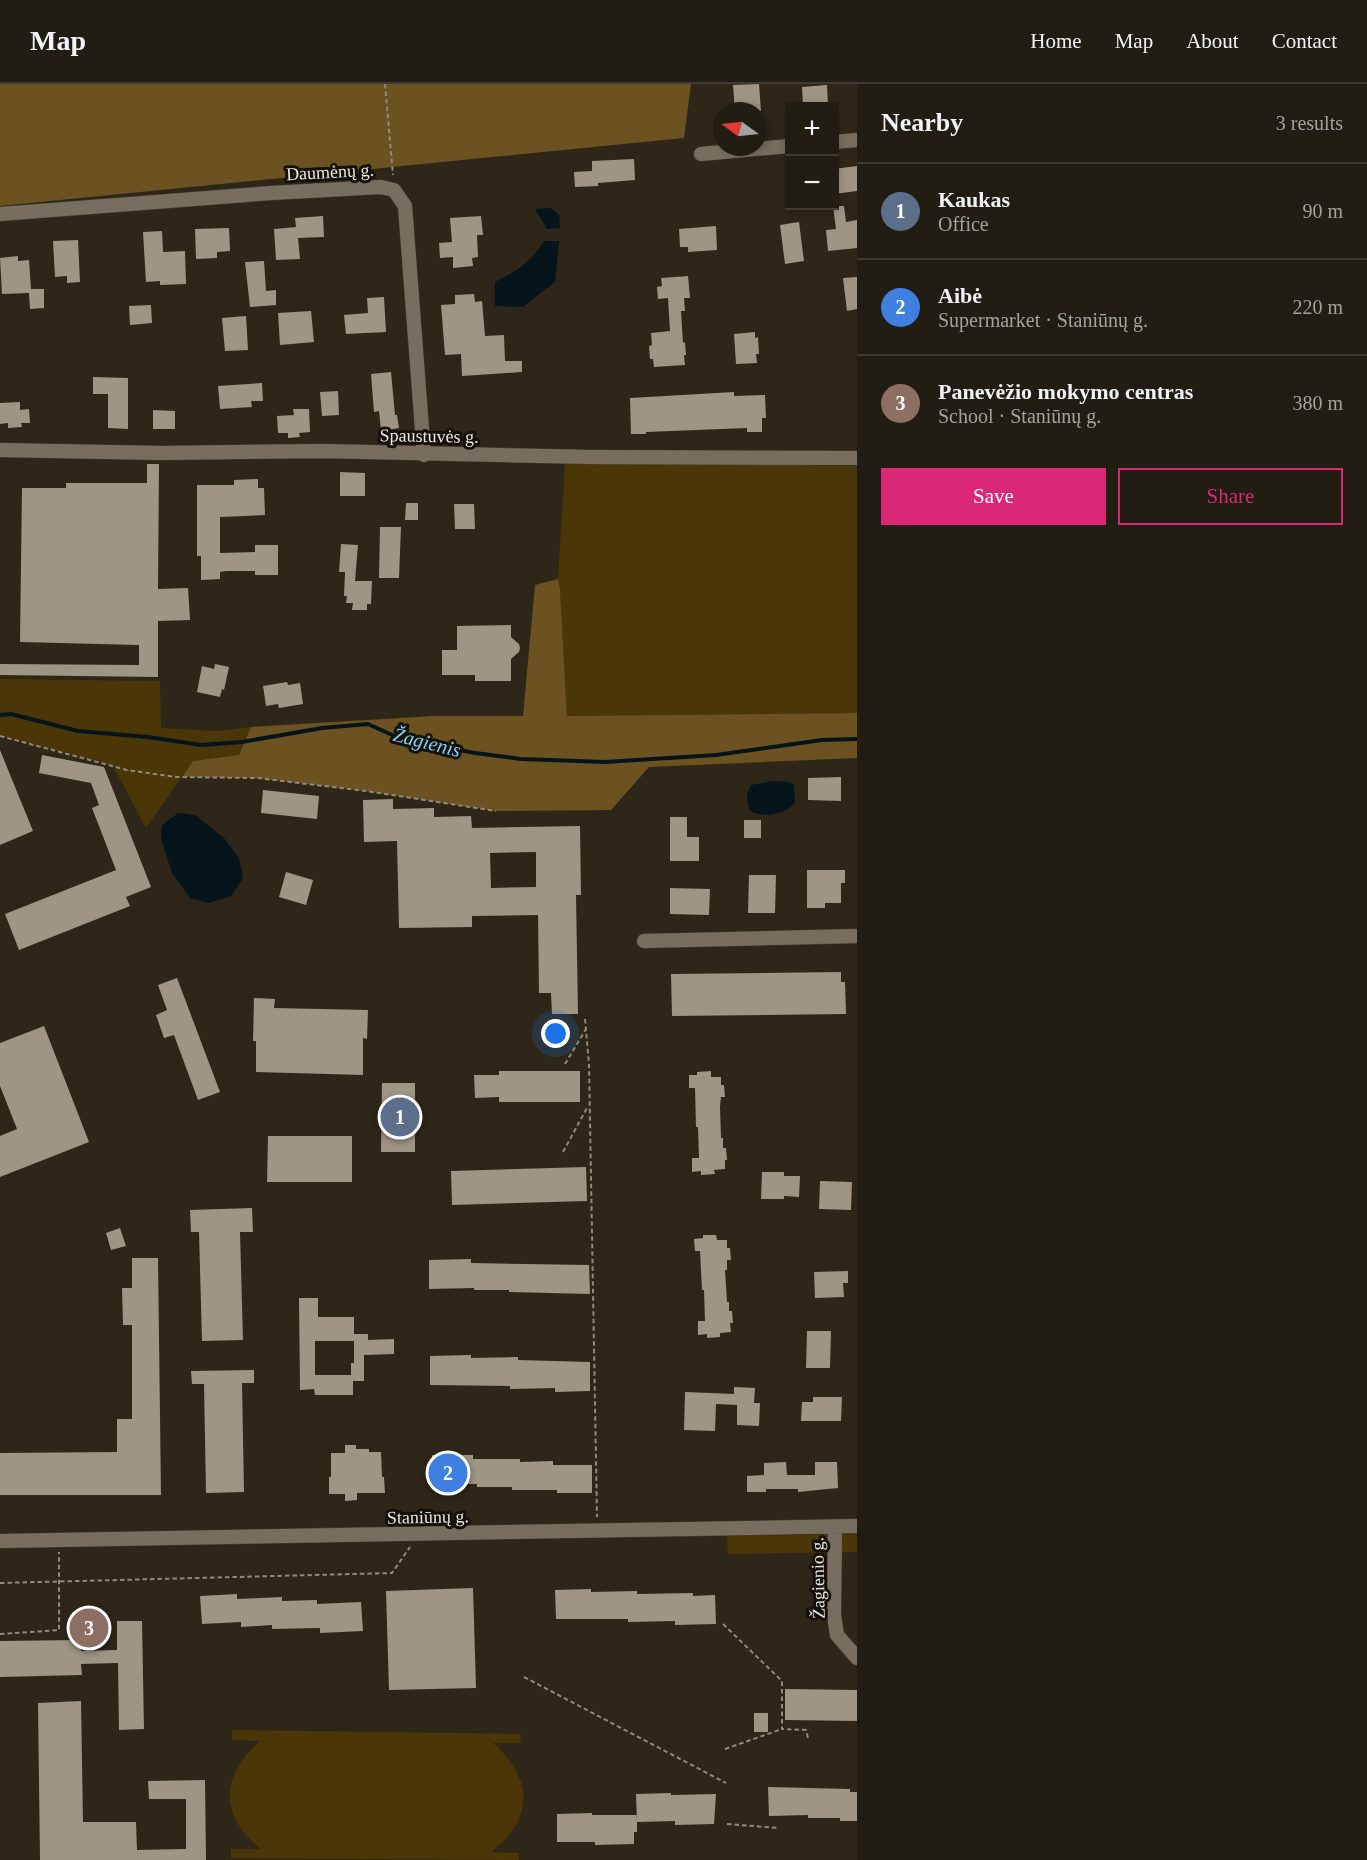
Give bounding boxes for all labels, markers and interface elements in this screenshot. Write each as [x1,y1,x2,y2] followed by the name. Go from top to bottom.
[30,25,86,56] text: Map
[1030,29,1082,53] text: Home
[1115,29,1153,53] text: Map
[1186,29,1239,53] text: About
[1272,29,1337,53] text: Contact
[713,102,767,156] north arrow
[785,102,839,210] map controls
[785,102,839,156] button: +
[881,108,963,137] text: Nearby
[1276,112,1343,134] text: 3 results
[785,156,839,210] button: −
[286,160,374,184] street label: Daumėnų g.
[938,187,1010,212] text: Kaukas
[896,200,906,222] text: 1
[1302,200,1343,222] text: 90 m
[938,213,989,235] text: Office
[938,283,982,308] text: Aibė
[896,296,906,318] text: 2
[1292,296,1343,318] text: 220 m
[938,309,1148,331] text: Supermarket · Staniūnų g.
[938,379,1193,404] text: Panevėžio mokymo centras
[896,392,906,414] text: 3
[1292,392,1343,414] text: 380 m
[938,405,1101,427] text: School · Staniūnų g.
[379,425,479,447] street label: Spaustuvės g.
[881,468,1106,525] button: Save
[1118,468,1343,525] button: Share
[391,723,463,762] water label: Žagienis
[541,1019,570,1048] your location
[380,1094,420,1140] pin: 1
[428,1450,468,1496] pin: 2
[387,1506,469,1528] street label: Staniūnų g.
[806,1537,829,1619] street label: Žagienio g.
[70,1606,109,1650] pin: 3

